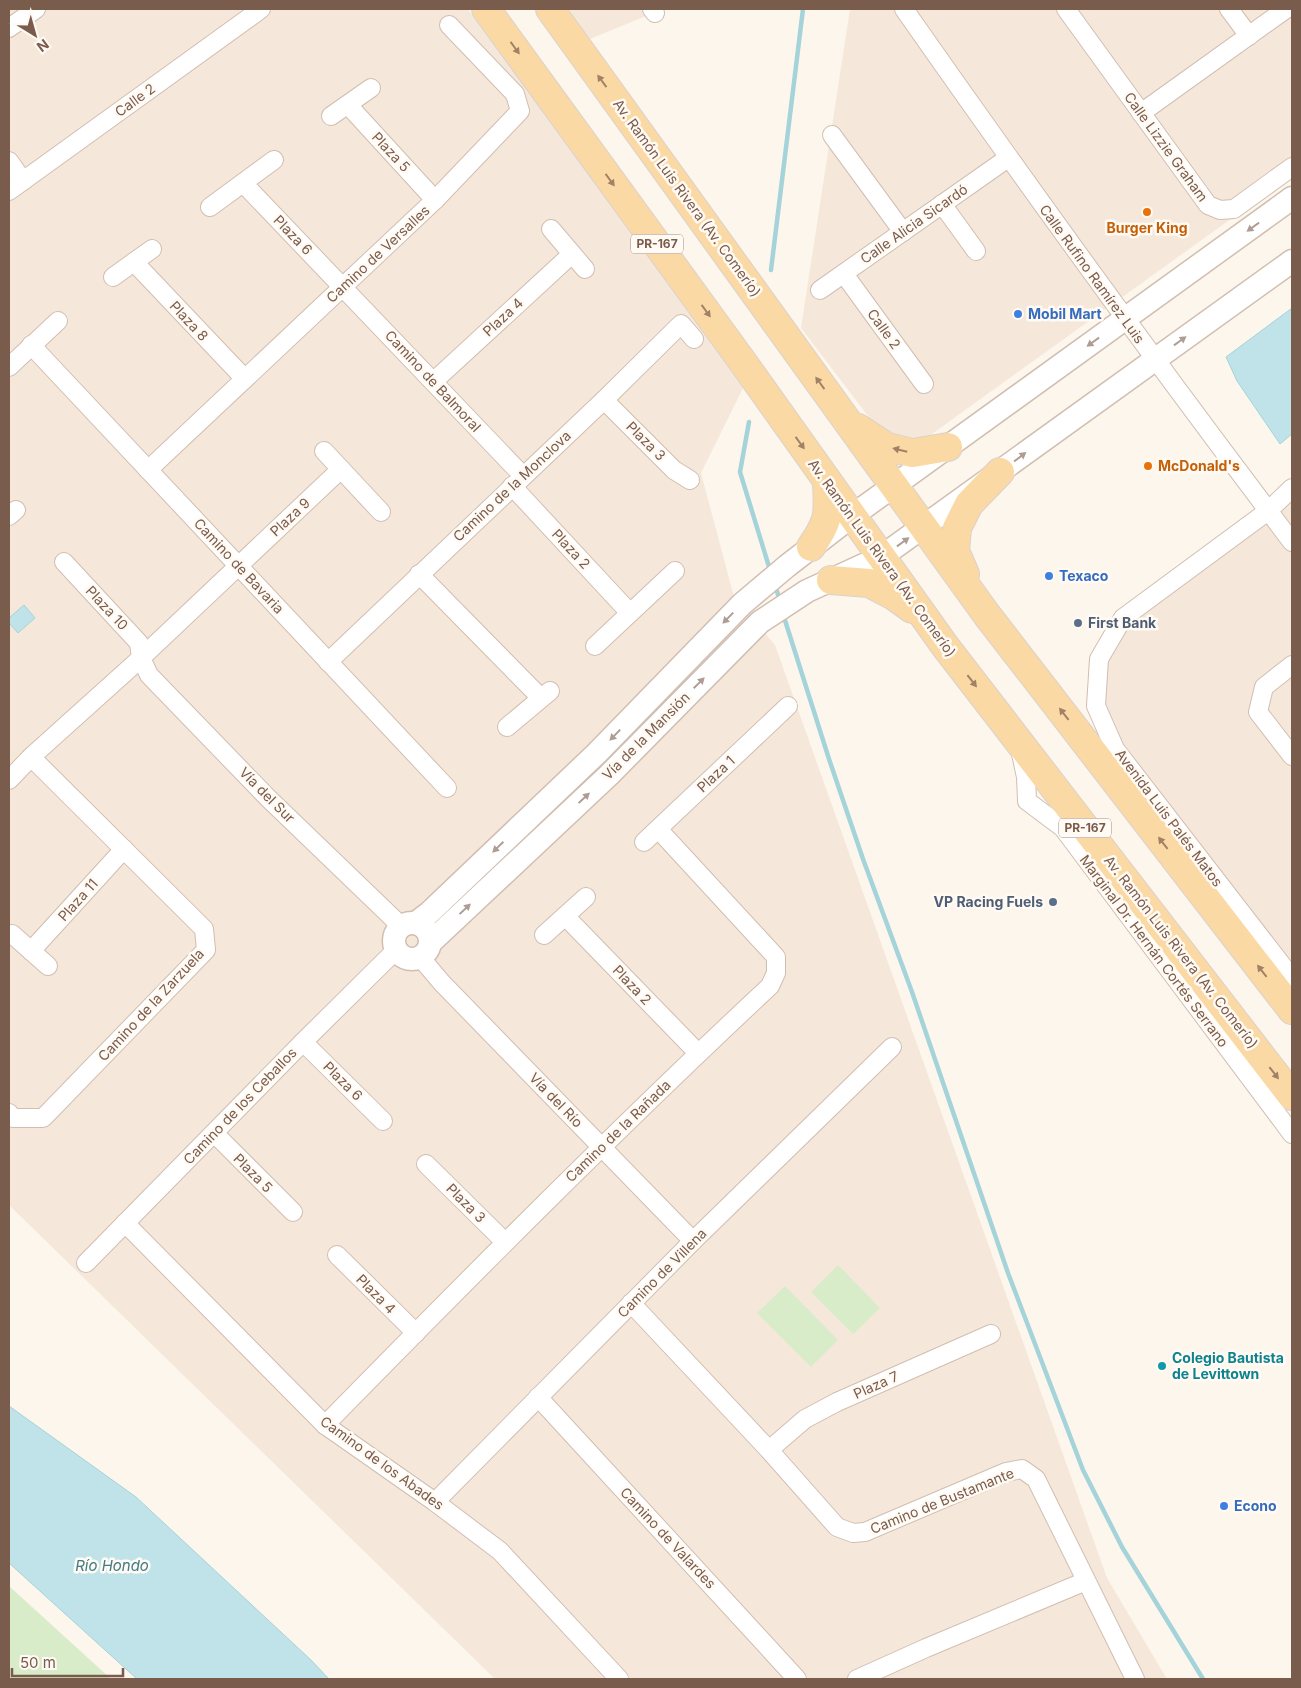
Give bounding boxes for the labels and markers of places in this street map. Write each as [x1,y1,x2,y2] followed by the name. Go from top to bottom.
[1141,206,1153,218] marker: Burger King
[1106,219,1188,236] place label: Burger King
[1028,305,1102,322] place label: Mobil Mart
[1012,308,1024,320] marker: Mobil Mart
[1158,457,1240,474] place label: McDonald's
[1142,460,1154,472] marker: McDonald's
[1059,567,1109,584] place label: Texaco
[1043,570,1055,582] marker: Texaco
[1088,614,1157,631] place label: First Bank
[1072,617,1084,629] marker: First Bank
[934,893,1043,910] place label: VP Racing Fuels
[1047,896,1059,908] marker: VP Racing Fuels
[1172,1349,1284,1382] place label: Colegio Bautista de Levittown
[1156,1360,1168,1372] marker: Colegio Bautista de Levittown
[1234,1497,1277,1514] place label: Econo
[1218,1500,1230,1512] marker: Econo

